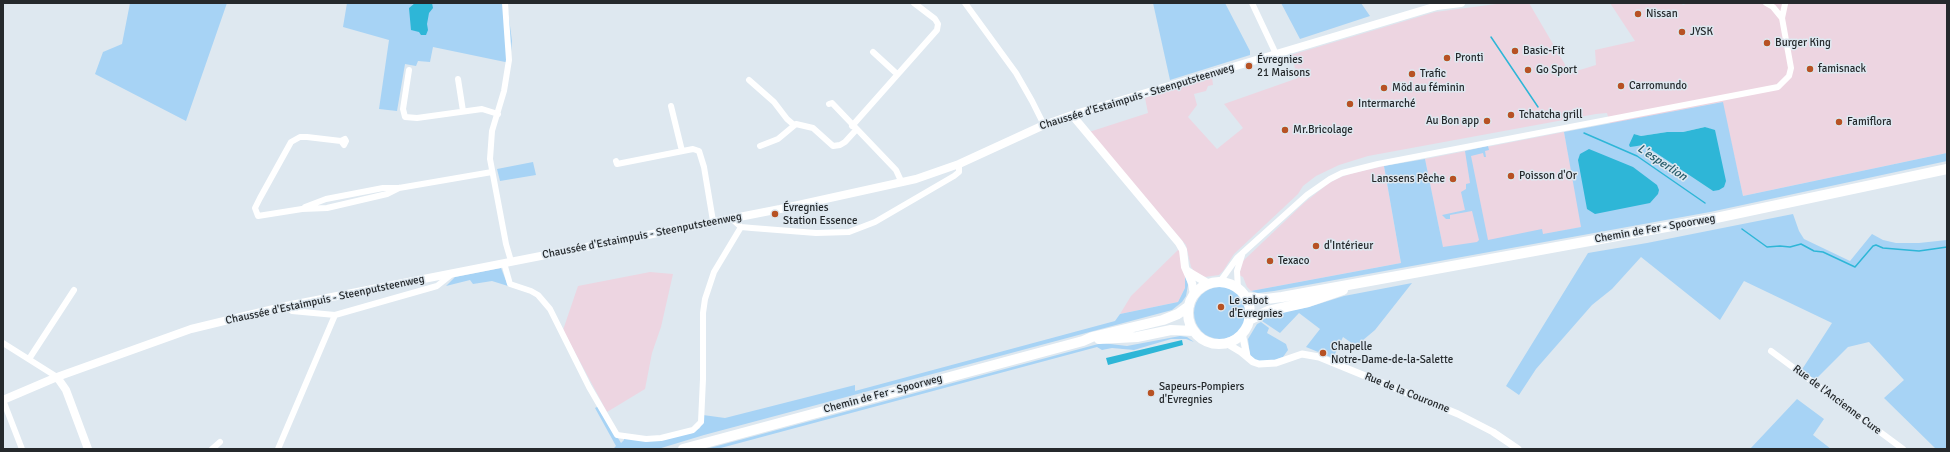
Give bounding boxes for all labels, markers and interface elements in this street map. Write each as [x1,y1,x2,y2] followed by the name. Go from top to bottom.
[1646,7,1678,21] place label: Nissan
[1633,9,1643,19] marker: Nissan
[1690,25,1713,39] place label: JYSK
[1677,27,1687,37] marker: JYSK
[1775,36,1831,50] place label: Burger King
[1762,38,1772,48] marker: Burger King
[1523,44,1565,58] place label: Basic-Fit
[1510,46,1520,56] marker: Basic-Fit
[1455,51,1484,65] place label: Pronti
[1257,53,1310,79] place label: Évregnies 21 Maisons
[1442,53,1452,63] marker: Pronti
[1038,61,1236,133] street label: Chaussée d'Estaimpuis - Steenputsteenweg
[1244,61,1254,71] marker: Évregnies 21 Maisons
[1818,62,1866,76] place label: famisnack
[1536,63,1577,77] place label: Go Sport
[1805,64,1815,74] marker: famisnack
[1523,65,1533,75] marker: Go Sport
[1420,67,1446,81] place label: Trafic
[1407,69,1417,79] marker: Trafic
[1629,79,1687,93] place label: Carromundo
[1392,81,1465,95] place label: Möd au féminin
[1616,81,1626,91] marker: Carromundo
[1379,83,1389,93] marker: Möd au féminin
[1358,97,1415,111] place label: Intermarché
[1345,99,1355,109] marker: Intermarché
[1519,108,1582,122] place label: Tchatcha grill
[1506,110,1516,120] marker: Tchatcha grill
[1426,114,1479,128] place label: Au Bon app
[1847,115,1892,129] place label: Famiflora
[1482,116,1492,126] marker: Au Bon app
[1834,117,1844,127] marker: Famiflora
[1293,123,1353,137] place label: Mr.Bricolage
[1280,125,1290,135] marker: Mr.Bricolage
[1635,142,1689,184] water label: L'esperlion
[1519,169,1577,183] place label: Poisson d'Or
[1506,171,1516,181] marker: Poisson d'Or
[1371,172,1445,186] place label: Lanssens Pêche
[1448,174,1458,184] marker: Lanssens Pêche
[783,201,857,227] place label: Évregnies Station Essence
[770,209,780,219] marker: Évregnies Station Essence
[541,210,743,262] street label: Chaussée d'Estaimpuis - Steenputsteenweg
[1594,212,1716,246] street label: Chemin de Fer - Spoorweg
[1324,239,1373,253] place label: d'Intérieur
[1311,241,1321,251] marker: d'Intérieur
[1278,254,1309,268] place label: Texaco
[1265,256,1275,266] marker: Texaco
[224,272,426,328] street label: Chaussée d'Estaimpuis - Steenputsteenweg
[1229,294,1283,320] place label: Le sabot d'Evregnies
[1216,302,1226,312] marker: Le sabot d'Evregnies
[1331,340,1453,366] place label: Chapelle Notre-Dame-de-la-Salette
[1318,348,1328,358] marker: Chapelle Notre-Dame-de-la-Salette
[1790,362,1884,438] street label: Rue de l'Ancienne Cure
[1363,370,1451,416] street label: Rue de la Couronne
[822,372,944,416] street label: Chemin de Fer - Spoorweg
[1159,380,1244,406] place label: Sapeurs-Pompiers d'Evregnies
[1146,388,1156,398] marker: Sapeurs-Pompiers d'Evregnies

